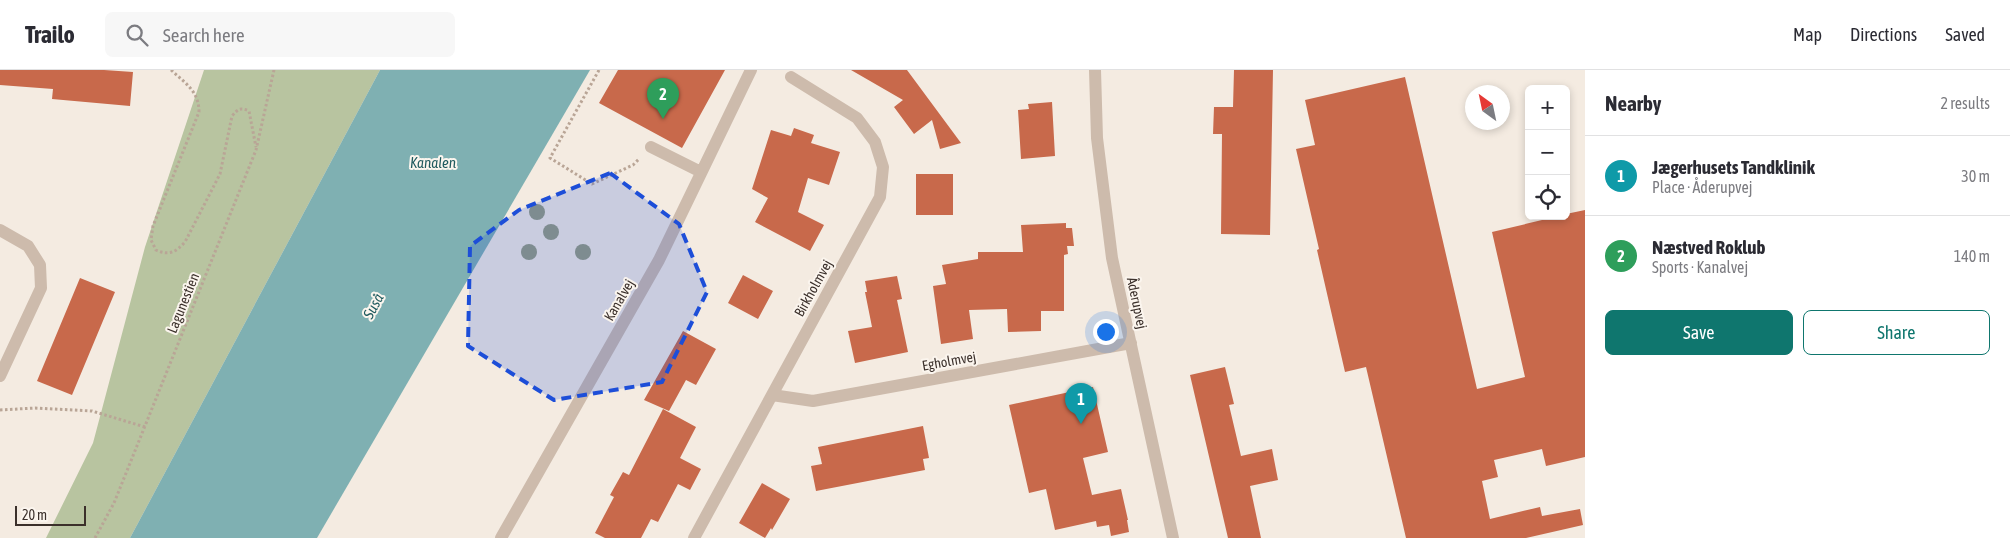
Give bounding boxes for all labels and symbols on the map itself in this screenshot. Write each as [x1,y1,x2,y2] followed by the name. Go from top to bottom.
[647,78,679,119] pin: 2
[1465,85,1510,130] north arrow
[410,154,456,171] water label: Kanalen
[791,257,835,319] street label: Birkholmvej
[164,271,202,335] street label: Lagunestien
[1124,275,1151,330] street label: Åderupvej
[601,276,637,324] street label: Kanalvej
[359,291,387,322] water label: Suså
[1093,319,1119,345] your location
[921,348,977,374] street label: Egholmvej
[1065,383,1097,424] pin: 1
[15,503,86,526] scale bar

